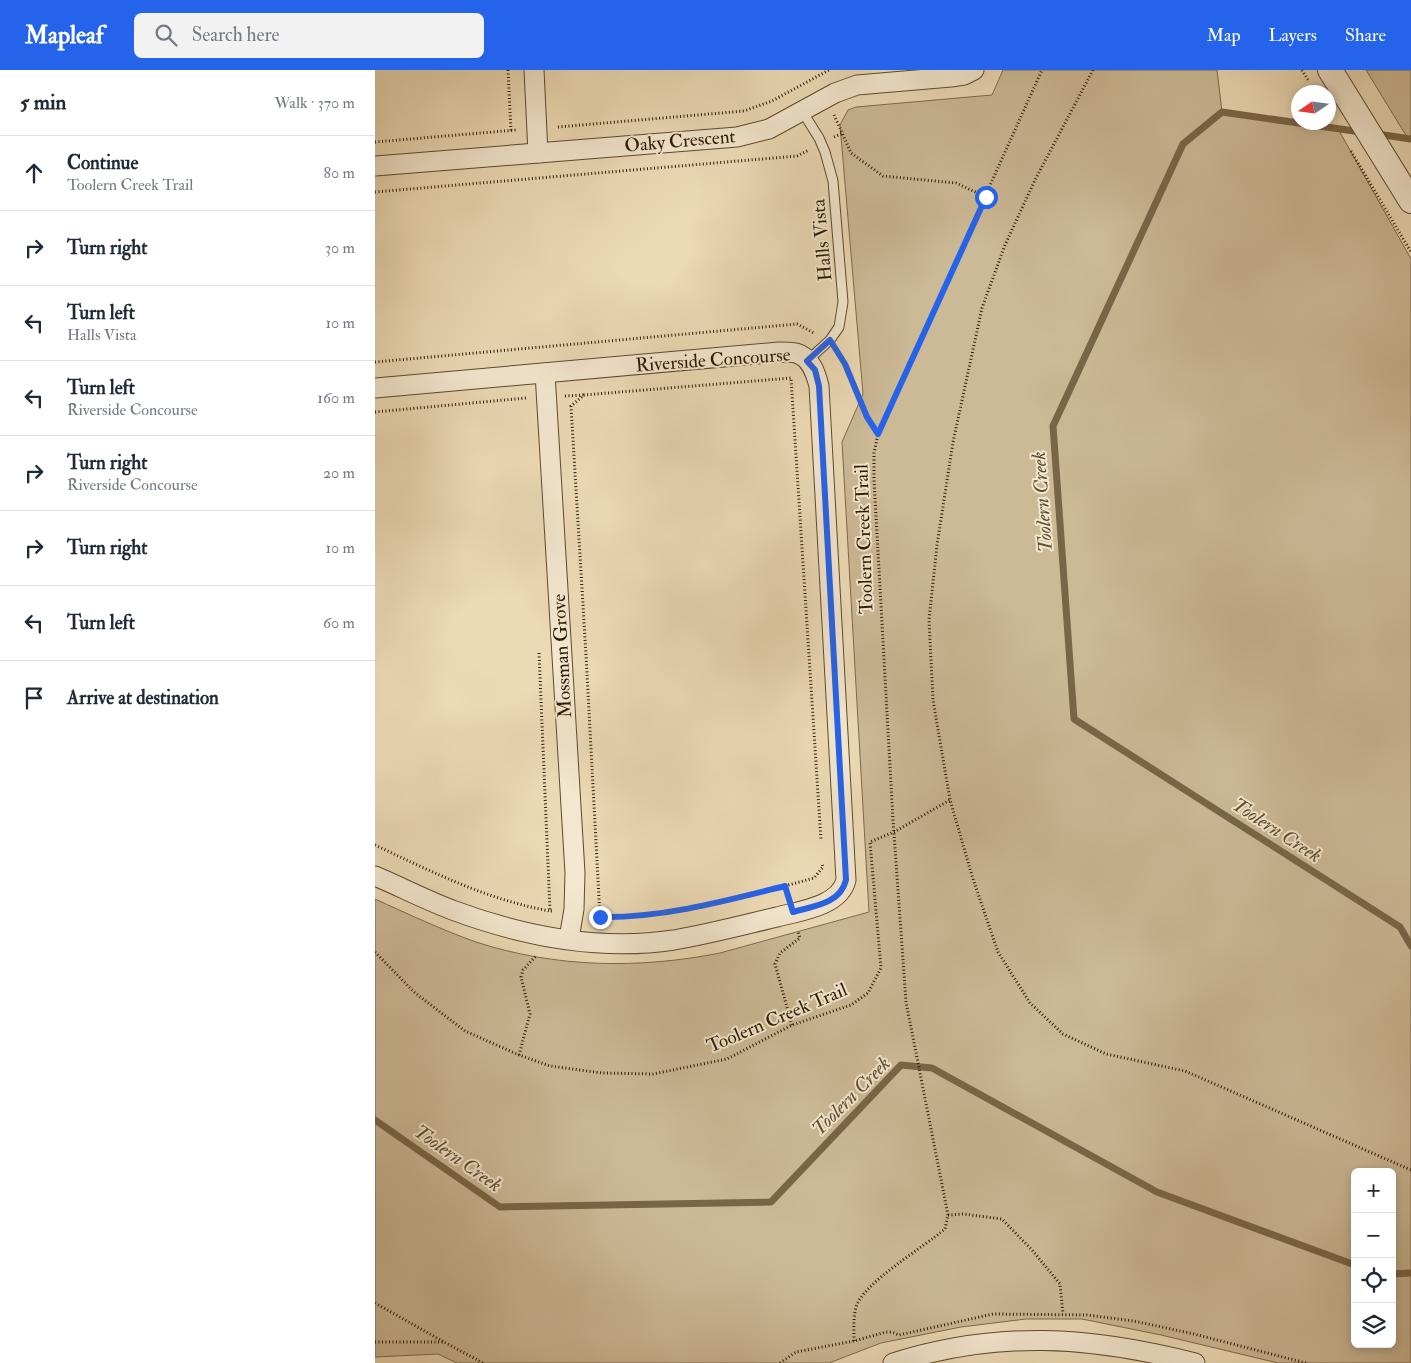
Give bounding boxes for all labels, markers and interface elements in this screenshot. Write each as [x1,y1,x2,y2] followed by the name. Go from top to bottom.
[134,13,484,58] search box
[25,20,104,51] text: Mapleaf
[152,21,180,49] icon: search
[192,23,279,47] text: Search here
[1207,24,1241,47] text: Map
[1269,24,1317,47] text: Layers
[1345,24,1386,47] text: Share
[1291,85,1336,130] north arrow
[20,89,66,116] text: 5 min
[274,93,355,113] text: Walk · 370 m
[623,124,737,158] street label: Oaky Crescent
[67,151,138,175] text: Continue
[20,159,48,187] icon: ahead
[324,163,355,183] text: 80 m
[67,175,193,195] text: Toolern Creek Trail
[975,186,998,209] route start
[806,198,838,282] street label: Halls Vista
[20,234,48,262] icon: right
[67,236,147,260] text: Turn right
[325,238,355,258] text: 30 m
[67,301,135,325] text: Turn left
[20,309,48,337] icon: left
[325,313,355,333] text: 10 m
[67,325,137,345] text: Halls Vista
[635,343,791,377] street label: Riverside Concourse
[67,376,135,400] text: Turn left
[20,384,48,412] icon: left
[317,388,355,408] text: 160 m
[67,400,198,420] text: Riverside Concourse
[67,451,147,475] text: Turn right
[1026,451,1058,553] water label: Toolern Creek
[20,459,48,487] icon: right
[323,463,355,483] text: 20 m
[849,463,879,614] street label: Toolern Creek Trail
[67,475,198,495] text: Riverside Concourse
[20,534,48,562] icon: right
[67,536,147,560] text: Turn right
[325,538,355,558] text: 10 m
[547,593,577,719] street label: Mossman Grove
[20,609,48,637] icon: left
[67,611,135,635] text: Turn left
[323,613,355,633] text: 60 m
[20,684,48,712] icon: arrive
[67,686,219,710] text: Arrive at destination
[1228,792,1326,868] water label: Toolern Creek
[589,906,612,929] route end
[703,978,851,1058] street label: Toolern Creek Trail
[806,1051,896,1141] water label: Toolern Creek
[409,1119,507,1197] water label: Toolern Creek
[1351,1168,1396,1348] map controls
[1351,1168,1396,1213] button: +
[1351,1213,1396,1258] button: −
[1351,1258,1396,1303] button: locate
[1351,1303,1396,1348] button: layers

